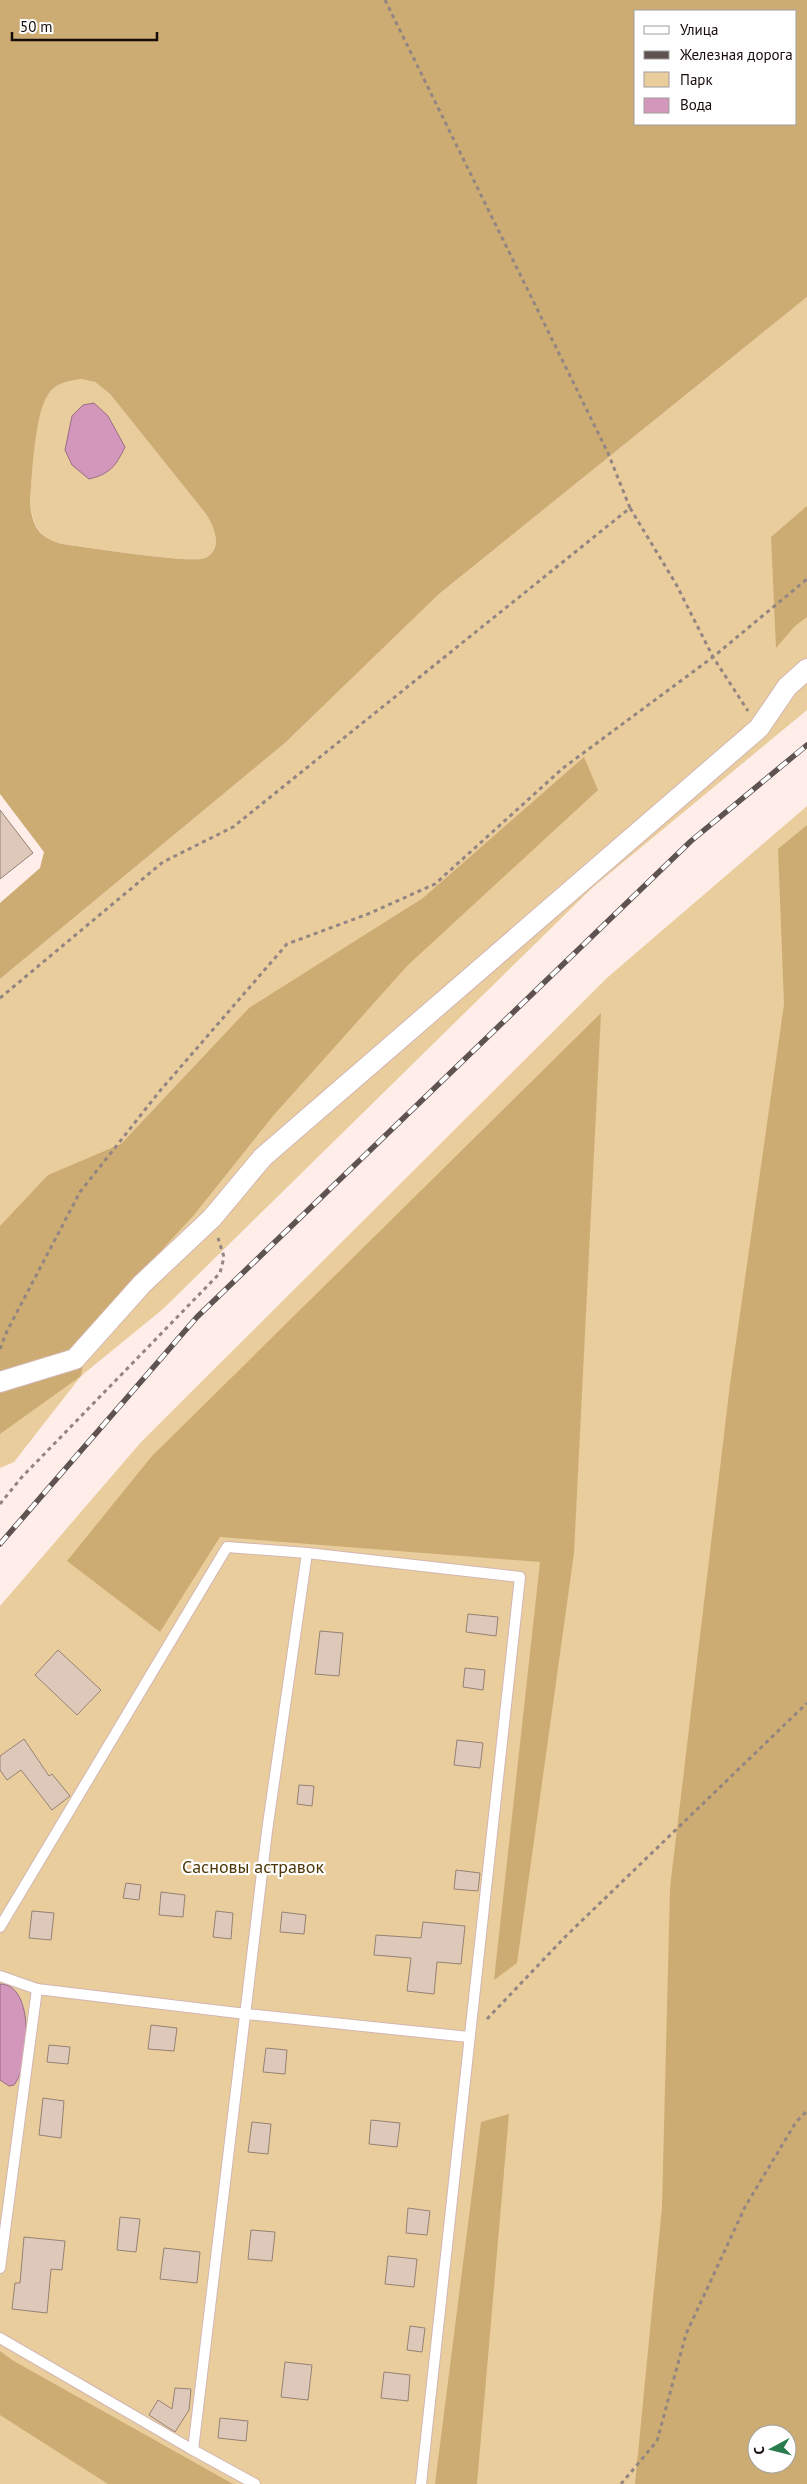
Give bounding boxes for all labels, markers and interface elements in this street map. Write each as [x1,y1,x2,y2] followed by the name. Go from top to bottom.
[12,10,158,42] scale bar
[634,10,797,125] legend
[20,17,53,36] text: 50 m
[680,20,718,39] text: Улица
[679,45,793,64] text: Железная дорога
[680,70,713,89] text: Парк
[680,95,712,114] text: Вода
[182,1855,324,1878] park label: Сасновы астравок
[747,2424,797,2474] north arrow
[750,2445,769,2456] text: С

